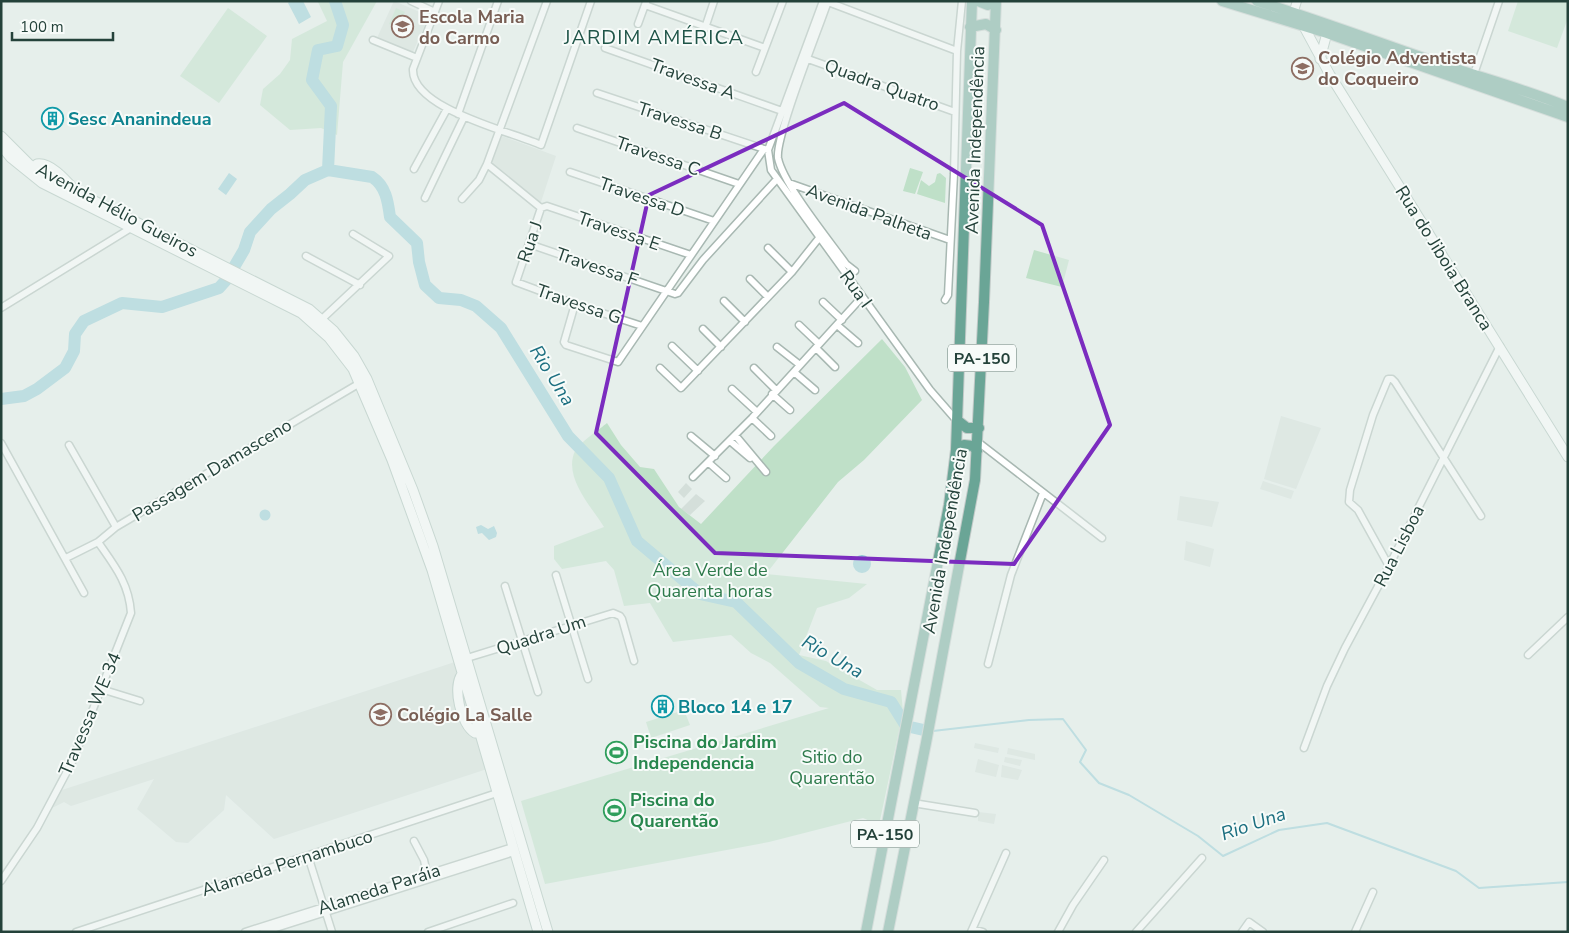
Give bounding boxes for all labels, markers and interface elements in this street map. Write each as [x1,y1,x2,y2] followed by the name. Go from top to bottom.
[419,5,525,50] place label: Escola Maria do Carmo
[12,10,114,42] scale bar
[391,15,415,39] school or university icon: Escola Maria do Carmo
[20,17,64,37] text: 100 m
[563,24,744,51] district label: JARDIM AMÉRICA
[960,46,990,234] street label: Avenida Independência
[1318,46,1477,91] place label: Colégio Adventista do Coqueiro
[647,53,739,105] street label: Travessa A
[821,53,943,117] street label: Quadra Quatro
[1290,56,1314,80] school or university icon: Colégio Adventista do Coqueiro
[635,96,725,146] street label: Travessa B
[40,107,64,131] building icon: Sesc Ananindeua
[68,107,212,131] place label: Sesc Ananindeua
[613,130,703,182] street label: Travessa C
[32,157,202,263] street label: Avenida Hélio Gueiros
[596,171,688,223] street label: Travessa D
[803,178,935,246] street label: Avenida Palheta
[1390,181,1498,335] street label: Rua do Jiboia Branca
[574,206,664,256] street label: Travessa E
[512,218,548,266] street label: Rua J
[553,242,641,292] street label: Travessa F
[834,265,878,313] street label: Rua I
[533,278,625,330] street label: Travessa G
[523,340,581,411] water label: Rio Una
[948,344,1016,372] road number: PA-150
[128,413,296,527] street label: Passagem Damasceno
[917,446,973,636] street label: Avenida Independência
[1368,501,1430,591] street label: Rua Lisboa
[648,558,772,603] park label: Área Verde de Quarenta horas
[493,609,589,661] street label: Quadra Um
[797,629,868,685] water label: Rio Una
[53,648,127,779] street label: Travessa WE 34
[650,695,674,719] building icon: Bloco 14 e 17
[678,695,793,719] place label: Bloco 14 e 17
[369,703,393,727] school or university icon: Colégio La Salle
[397,703,532,727] place label: Colégio La Salle
[633,730,777,775] place label: Piscina do Jardim Independencia
[605,740,629,764] sports icon: Piscina do Jardim Independencia
[789,745,875,790] park label: Sitio do Quarentão
[630,788,719,833] place label: Piscina do Quarentão
[602,798,626,822] sports icon: Piscina do Quarentão
[1217,801,1289,847] water label: Rio Una
[851,821,919,848] road number: PA-150
[198,824,376,902] street label: Alameda Pernambuco
[315,858,443,920] street label: Alameda Paráia

